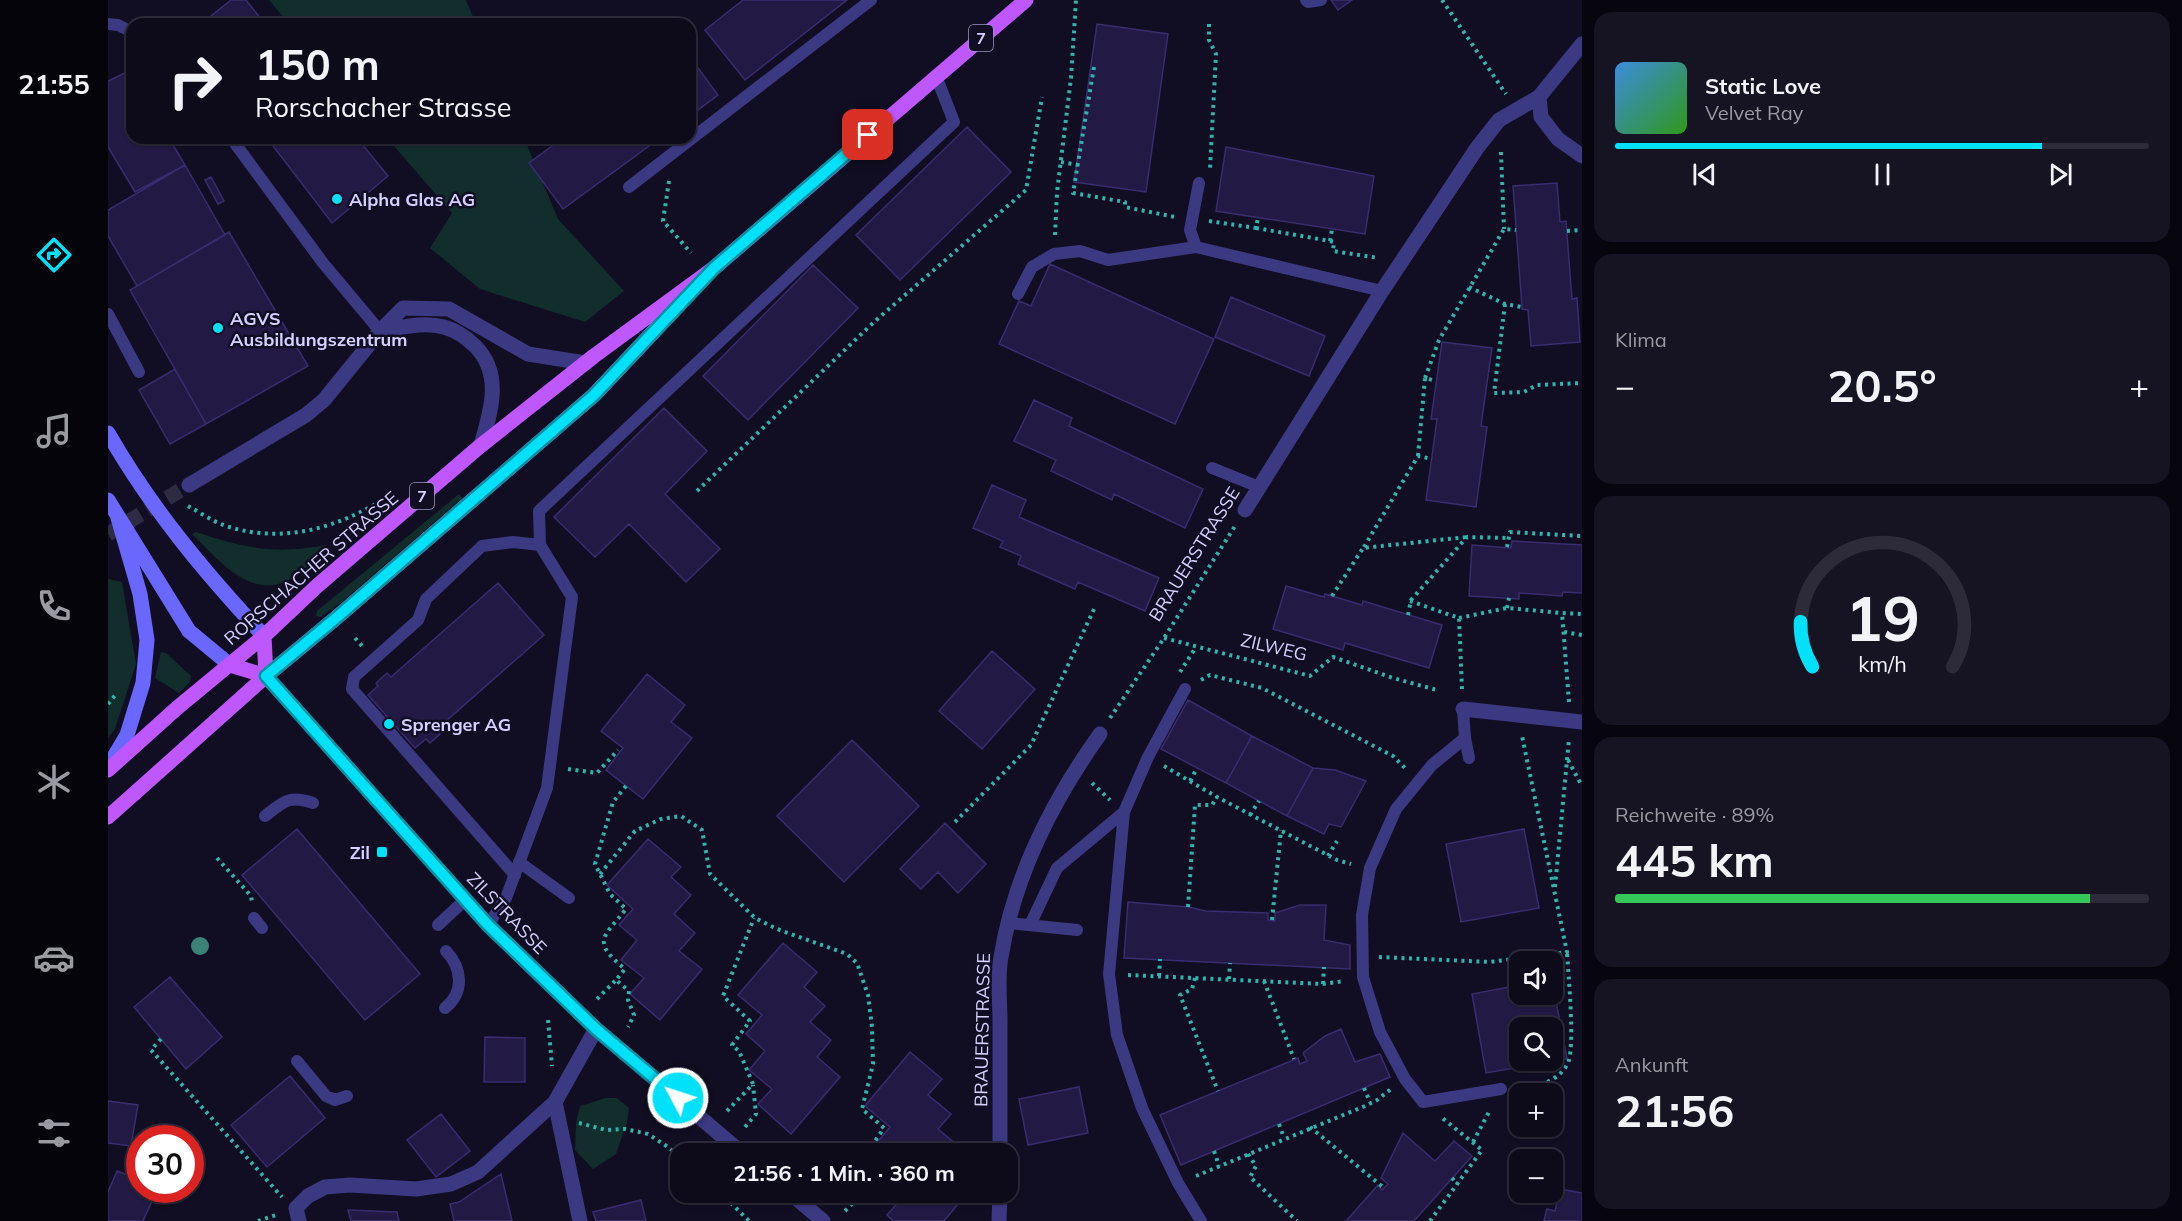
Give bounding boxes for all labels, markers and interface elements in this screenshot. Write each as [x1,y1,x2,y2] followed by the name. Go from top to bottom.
[969,25,993,51] road number: 7
[255,38,380,91] text: 150 m
[156,42,234,120] icon: right
[18,67,90,101] text: 21:55
[1705,72,1821,100] text: Static Love
[255,90,512,124] text: Rorschacher Strasse
[1705,100,1803,125] text: Velvet Ray
[842,109,893,160] pin
[851,118,884,151] icon: arrive
[1688,158,1721,191] icon: previous
[1866,158,1899,191] icon: pause
[2044,158,2077,191] icon: next
[349,188,475,211] place label: Alpha Glas AG
[330,192,344,206] marker: Alpha Glas AG
[33,234,75,276] icon: directions
[230,307,407,351] place label: AGVS Ausbildungszentrum
[211,321,225,335] marker: AGVS Ausbildungszentrum
[1615,327,1667,352] text: Klima
[1827,357,1937,413] text: 20.5°
[1615,365,1635,406] text: −
[2129,365,2149,406] text: +
[33,410,75,452] icon: music
[410,483,434,509] road number: 7
[1143,483,1245,625] street label: BRAUERSTRASSE
[219,486,403,650] street label: RORSCHACHER STRASSE
[1845,579,1919,658] text: 19
[33,585,75,627] icon: phone
[1239,628,1309,666] street label: ZILWEG
[1858,651,1906,678] text: km/h
[401,713,511,736] place label: Sprenger AG
[382,717,396,731] marker: Sprenger AG
[33,761,75,803] icon: climate
[1615,802,1774,827] text: Reichweite · 89%
[1615,832,1774,888] text: 445 km
[350,841,370,864] place label: Zil
[375,845,389,859] marker: Zil
[462,867,552,959] street label: ZILSTRASSE
[33,937,75,979] icon: car
[1509,951,1563,1203] map controls
[1509,951,1563,1005] button: sound
[969,953,995,1107] street label: BRAUERSTRASSE
[1509,1017,1563,1071] button: search
[1615,1052,1688,1077] text: Ankunft
[646,1066,710,1130] position arrow
[1615,1082,1734,1138] text: 21:56
[1509,1083,1563,1137] button: +
[33,1112,75,1154] icon: filters
[126,1125,204,1203] speed limit sign: 30
[1509,1149,1563,1203] button: −
[733,1159,955,1187] text: 21:56 · 1 Min. · 360 m

